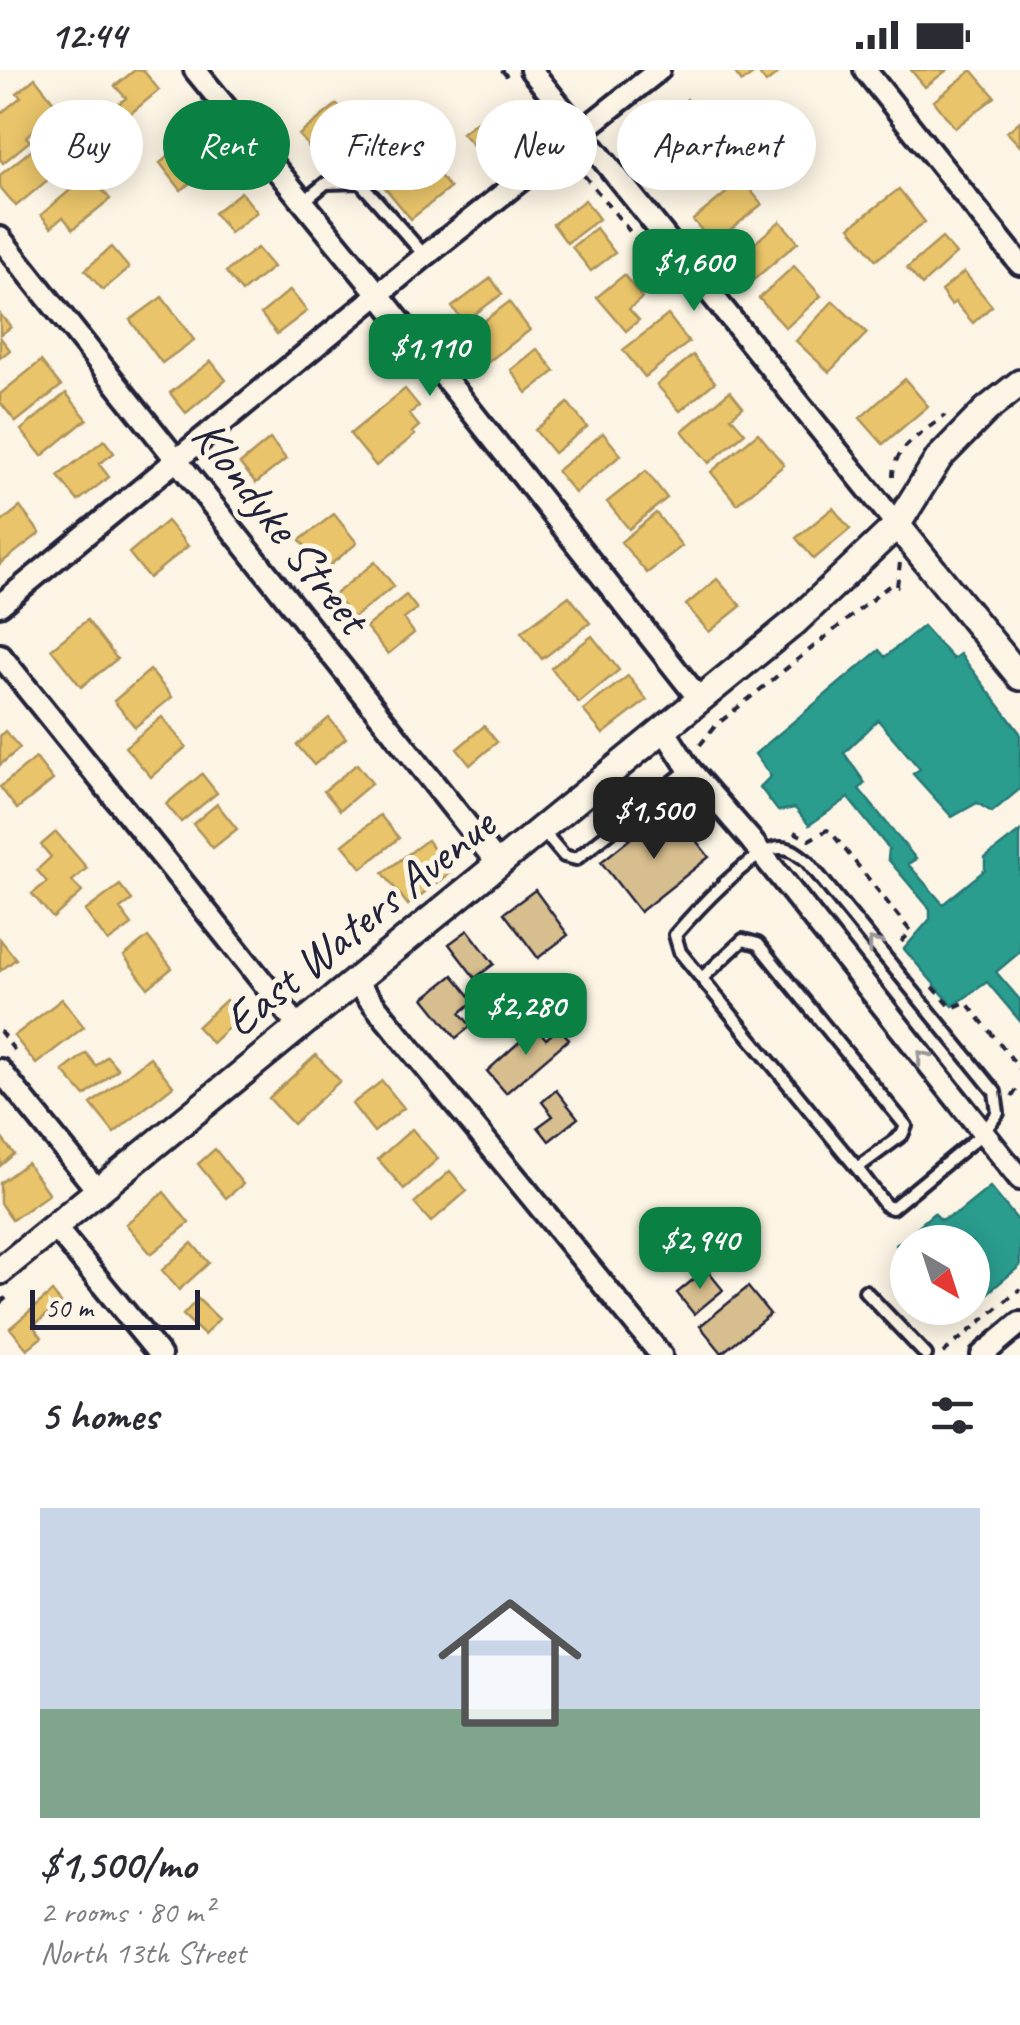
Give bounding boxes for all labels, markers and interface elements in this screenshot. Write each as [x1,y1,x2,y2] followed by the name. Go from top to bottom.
[50,12,126,59] text: 12:44
[30,100,143,190] chip: Buy
[163,100,290,190] chip: Rent
[310,100,456,190] chip: Filters
[476,100,597,190] chip: New
[617,100,816,190] chip: Apartment
[613,229,775,314] pin: $1,600
[654,241,734,282] text: $1,600
[349,314,511,399] pin: $1,110
[391,326,469,367] text: $1,110
[179,407,386,648] street label: Klondyke Street
[573,777,735,862] pin: $1,500
[615,789,693,830] text: $1,500
[211,792,509,1050] street label: East Waters Avenue
[868,937,886,955] one-way arrow
[445,973,607,1058] pin: $2,280
[487,985,565,1026] text: $2,280
[917,1050,935,1068] one-way arrow
[619,1207,781,1292] pin: $2,940
[661,1219,739,1260] text: $2,940
[890,1225,990,1325] north arrow
[890,1225,990,1325] map controls
[30,1285,200,1330] scale bar
[45,1290,93,1325] text: 50 m
[925,1388,980,1443] icon: filters
[40,1389,158,1442] text: 5 homes
[420,1573,600,1753] icon: home
[40,1838,196,1891] text: $1,500/mo
[40,1891,213,1932] text: 2 rooms · 80 m²
[40,1932,246,1973] text: North 13th Street

